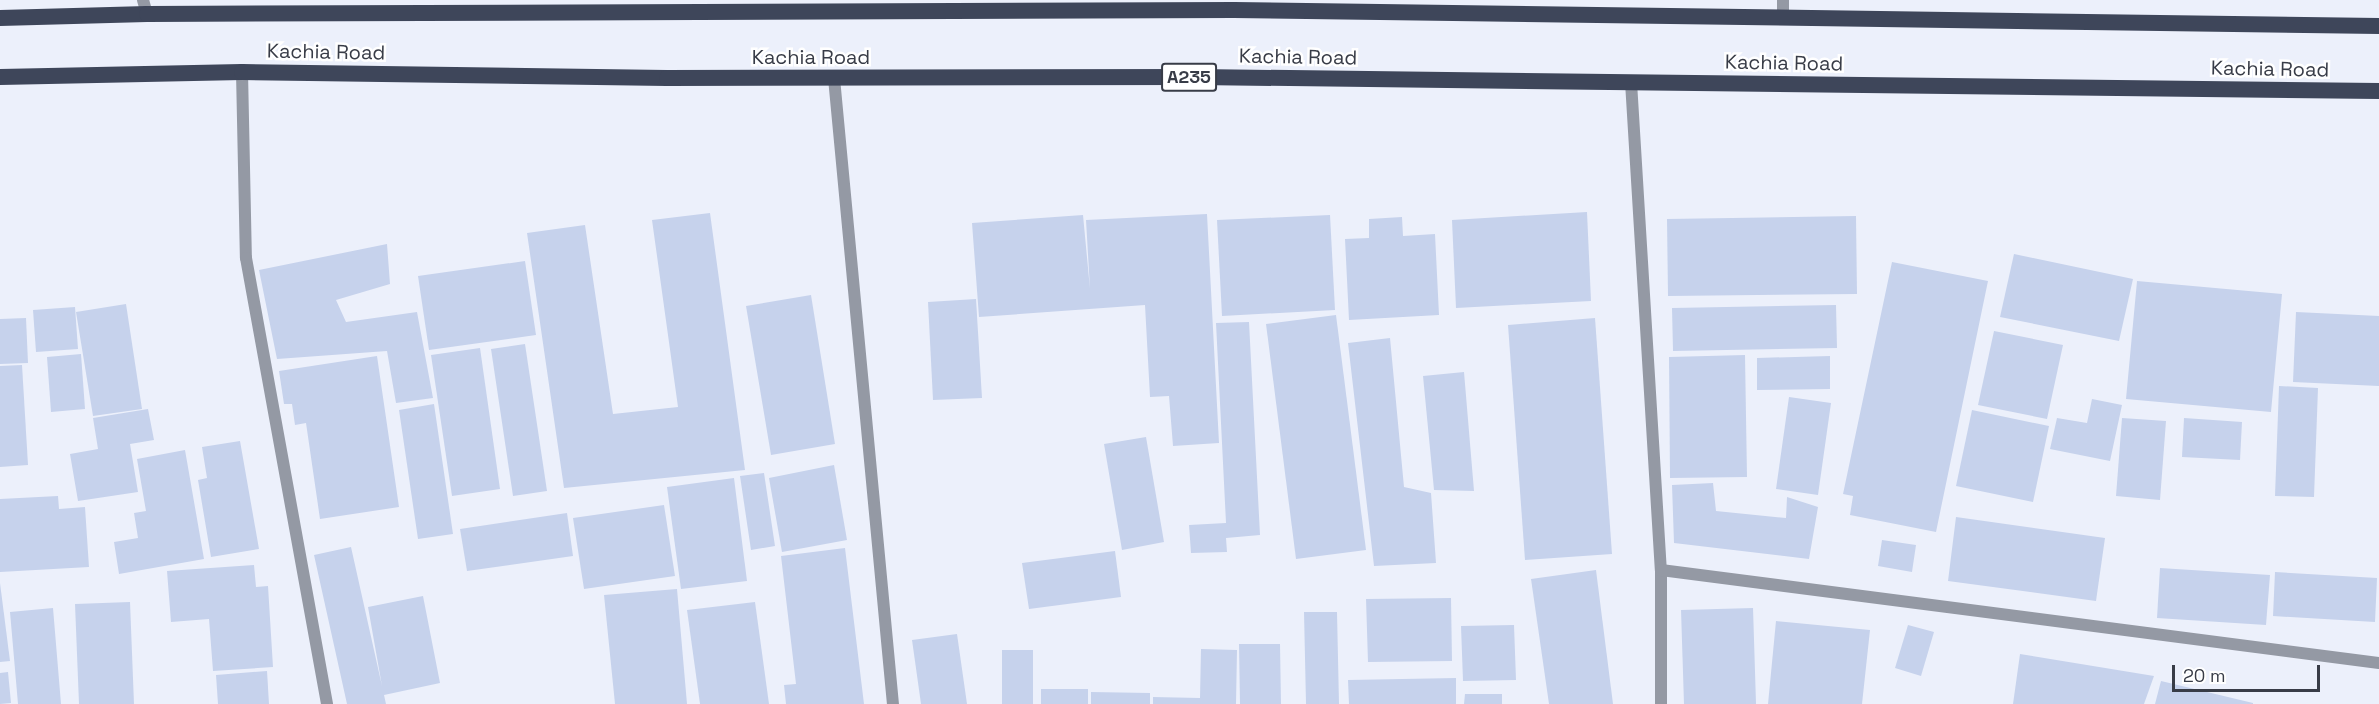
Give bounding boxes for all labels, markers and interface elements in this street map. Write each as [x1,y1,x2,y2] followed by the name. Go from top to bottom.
[267,39,385,65] street label: Kachia Road
[1239,44,1357,70] street label: Kachia Road
[752,45,870,69] street label: Kachia Road
[1725,50,1843,76] street label: Kachia Road
[2211,56,2329,82] street label: Kachia Road
[1160,62,1218,92] road number: A235
[2175,653,2324,691] scale bar
[2183,664,2226,687] text: 20 m

